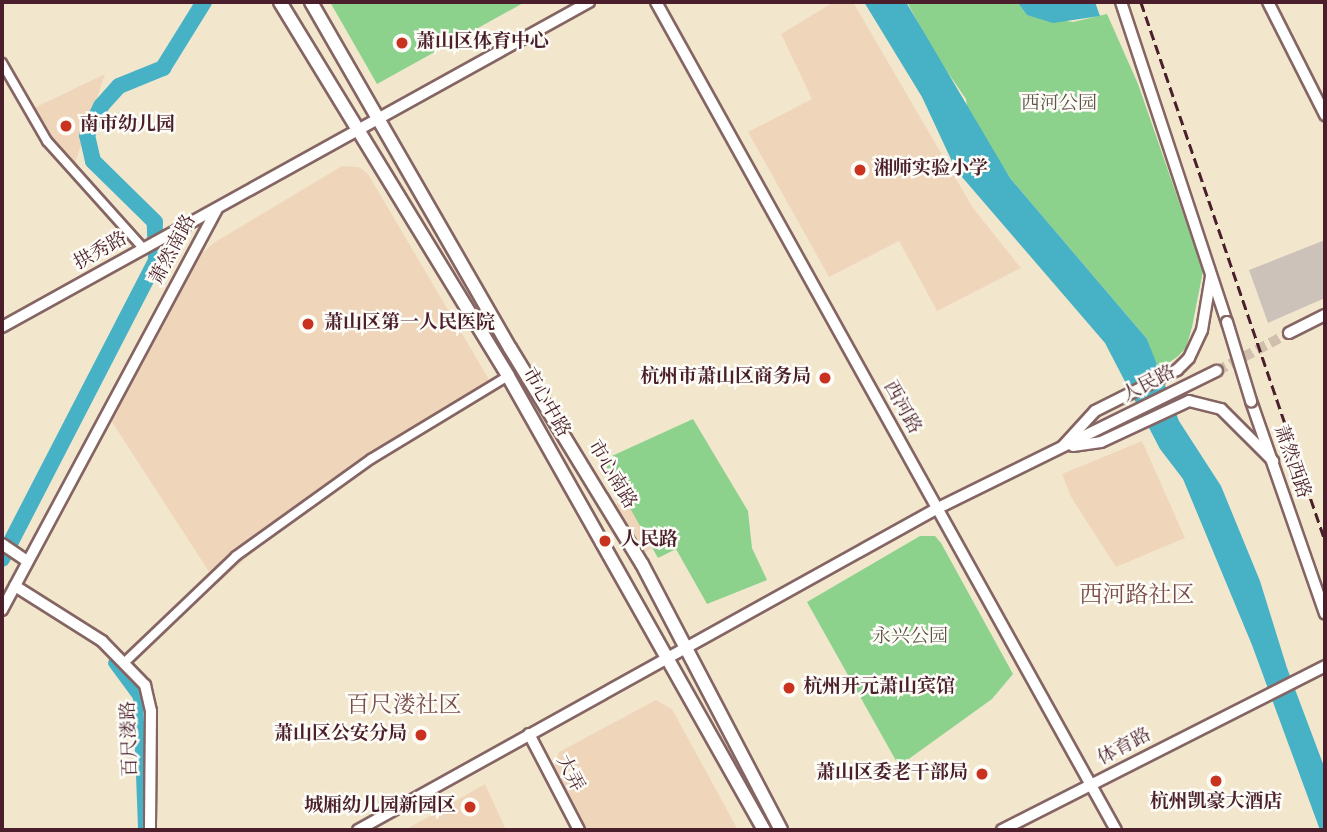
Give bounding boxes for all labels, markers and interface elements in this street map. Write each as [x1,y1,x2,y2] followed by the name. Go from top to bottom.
[416,32,549,54] place label: 萧山区体育中心
[394,35,410,51] marker: 萧山区体育中心
[1021,94,1097,116] park label: 西河公园
[80,115,175,137] place label: 南市幼儿园
[58,118,74,134] marker: 南市幼儿园
[874,159,988,181] place label: 湘师实验小学
[852,162,868,178] marker: 湘师实验小学
[146,211,202,289] street label: 萧然南路
[71,228,131,276] street label: 拱秀路
[324,313,495,335] place label: 萧山区第一人民医院
[298,314,318,334] marker: 萧山区第一人民医院
[1118,362,1180,408] street label: 人民路
[516,364,574,442] street label: 市心中路
[640,367,811,389] place label: 杭州市萧山区商务局
[817,370,833,386] marker: 杭州市萧山区商务局
[877,378,925,438] street label: 西河路
[1268,422,1314,502] street label: 萧然西路
[582,437,640,513] street label: 市心南路
[621,530,678,552] place label: 人民路
[595,531,615,551] marker: 人民路
[1080,582,1194,610] district label: 西河路社区
[872,627,948,649] park label: 永兴公园
[803,677,955,699] place label: 杭州开元萧山宾馆
[781,680,797,696] marker: 杭州开元萧山宾馆
[347,692,461,720] district label: 百尺溇社区
[118,701,144,777] street label: 百尺溇路
[274,724,407,746] place label: 萧山区公安分局
[1094,725,1156,771] street label: 体育路
[413,727,429,743] marker: 萧山区公安分局
[550,752,588,796] street label: 大弄
[816,763,968,785] place label: 萧山区委老干部局
[974,766,990,782] marker: 萧山区委老干部局
[1208,773,1224,789] marker: 杭州凯豪大酒店
[1150,792,1282,814] place label: 杭州凯豪大酒店
[304,796,456,818] place label: 城厢幼儿园新园区
[462,799,478,815] marker: 城厢幼儿园新园区

